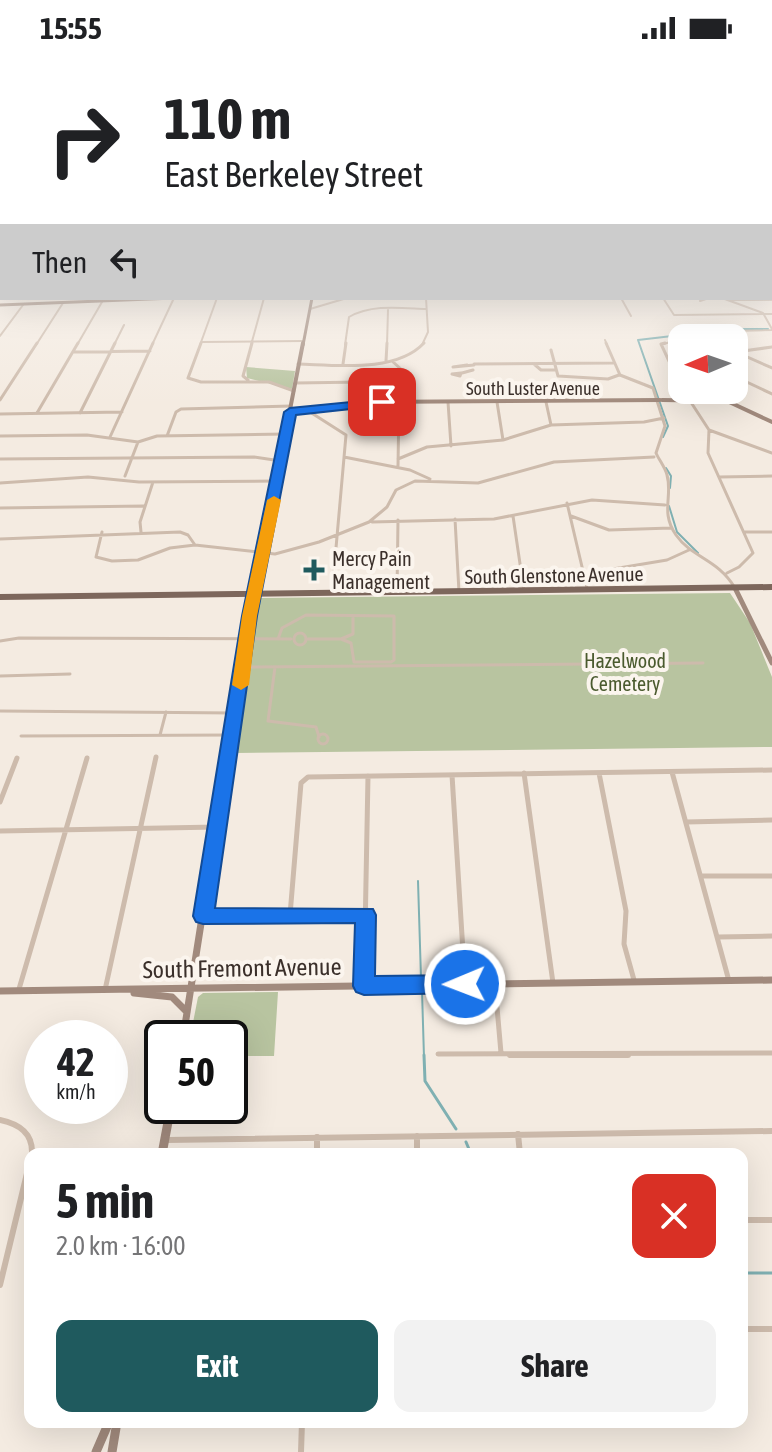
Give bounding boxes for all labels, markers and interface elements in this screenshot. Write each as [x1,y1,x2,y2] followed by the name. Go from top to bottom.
[40,11,102,45] text: 15:55
[164,87,291,151] text: 110 m
[32,88,136,192] icon: right
[164,153,424,195] text: East Berkeley Street
[103,240,147,284] icon: left
[32,245,87,279] text: Then
[668,324,748,404] north arrow
[668,324,748,404] map controls
[348,368,416,436] pin
[466,378,600,399] street label: South Luster Avenue
[360,380,404,424] icon: arrive
[332,547,430,593] place label: Mercy Pain Management
[303,559,325,581] marker: Mercy Pain Management
[464,562,644,588] street label: South Glenstone Avenue
[584,649,666,695] park label: Hazelwood Cemetery
[423,942,507,1026] position arrow
[142,953,342,983] street label: South Fremont Avenue
[144,1020,248,1124] speed limit sign: 50
[57,1039,95,1084] text: 42
[56,1080,96,1103] text: km/h
[56,1173,154,1228] text: 5 min
[632,1174,716,1258] button: close
[56,1231,186,1261] text: 2.0 km · 16:00
[56,1320,378,1412] button: Exit
[394,1320,716,1412] button: Share

